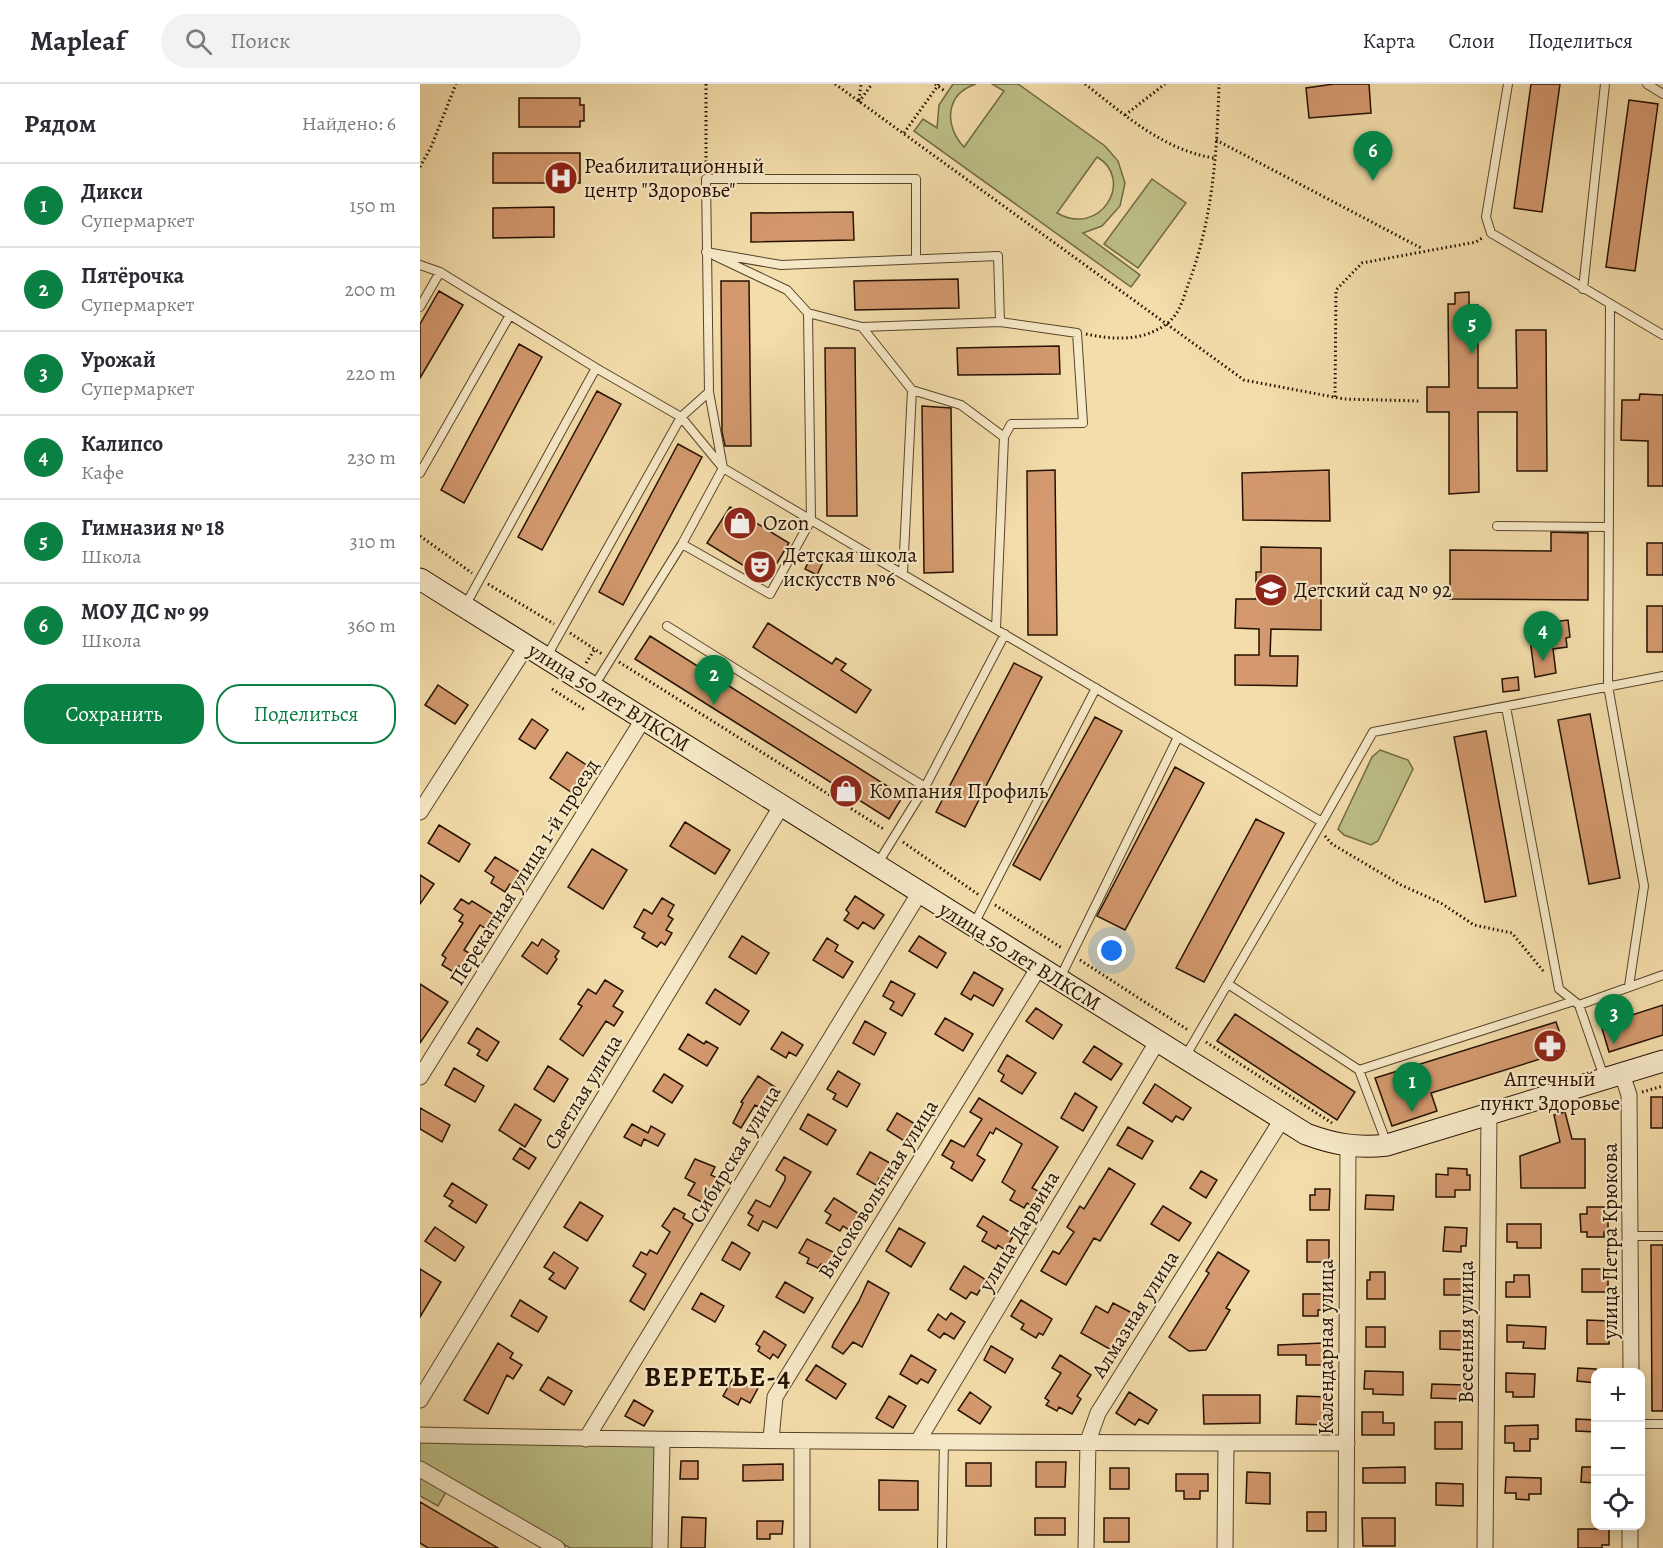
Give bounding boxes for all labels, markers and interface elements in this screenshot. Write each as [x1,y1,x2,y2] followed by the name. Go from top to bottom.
[161,14,581,68] search box
[30,22,125,60] text: Mapleaf
[182,25,215,58] icon: search
[230,26,290,56] text: Поиск
[1362,27,1415,55] text: Карта
[1448,27,1495,55] text: Слои
[1528,27,1633,55] text: Поделиться
[24,106,96,141] text: Рядом
[302,110,396,137] text: Найдено: 6
[1354,132,1392,181] pin: 6
[584,152,764,204] place label: Реабилитационный центр "Здоровье"
[543,160,579,196] hospital icon: Реабилитационный центр "Здоровье"
[81,177,143,207] text: Дикси
[40,192,47,219] text: 1
[349,192,396,219] text: 150 m
[81,207,195,234] text: Супермаркет
[81,261,184,291] text: Пятёрочка
[39,276,48,303] text: 2
[345,276,396,303] text: 200 m
[81,291,195,318] text: Супермаркет
[1452,304,1492,354] pin: 5
[81,345,156,375] text: Урожай
[39,360,48,387] text: 3
[346,360,396,387] text: 220 m
[81,375,195,402] text: Супермаркет
[81,429,163,459] text: Калипсо
[39,444,48,471] text: 4
[347,444,396,471] text: 230 m
[81,459,124,486] text: Кафе
[722,505,758,541] shop icon: Ozon
[763,509,809,537] place label: Ozon
[81,513,225,543] text: Гимназия № 18
[39,528,48,555] text: 5
[350,528,396,555] text: 310 m
[783,541,918,593] place label: Детская школа искусств №6
[81,543,141,570] text: Школа
[742,549,778,585] theatre icon: Детская школа искусств №6
[1253,572,1289,608] school or university icon: Детский сад № 92
[1294,576,1452,604] place label: Детский сад № 92
[81,597,209,627] text: МОУ ДС № 99
[39,612,48,639] text: 6
[347,612,396,639] text: 360 m
[1524,612,1562,661] pin: 4
[81,627,141,654] text: Школа
[522,635,695,758] street label: улица 50 лет ВЛКСМ
[694,656,734,705] pin: 2
[24,684,204,744] button: Сохранить
[216,684,396,744] button: Поделиться
[443,753,605,991] street label: Перекатная улица 1-й проезд
[828,773,864,809] shop icon: Компания Профиль
[869,777,1048,805] place label: Компания Профиль
[933,894,1106,1017] street label: улица 50 лет ВЛКСМ
[1097,936,1126,965] your location
[1594,994,1634,1044] pin: 3
[1532,1028,1568,1064] pharmacy icon: Аптечный пункт Здоровье
[538,1029,629,1155] street label: Светлая улица
[1392,1062,1432,1112] pin: 1
[1480,1065,1620,1117] place label: Аптечный пункт Здоровье
[683,1079,787,1228] street label: Сибирская улица
[811,1094,945,1284] street label: Высоковольтная улица
[1596,1143,1624,1340] street label: улица Петра Крюкова
[971,1165,1066,1297] street label: улица Дарвина
[1084,1245,1186,1384] street label: Алмазная улица
[1312,1259,1340,1435] street label: Календарная улица
[1452,1260,1480,1403] street label: Весенняя улица
[644,1359,792,1395] district label: ВЕРЕТЬЕ-4
[1591,1368,1645,1530] map controls
[1591,1368,1645,1422] button: +
[1591,1422,1645,1476] button: −
[1591,1476,1645,1530] button: locate

